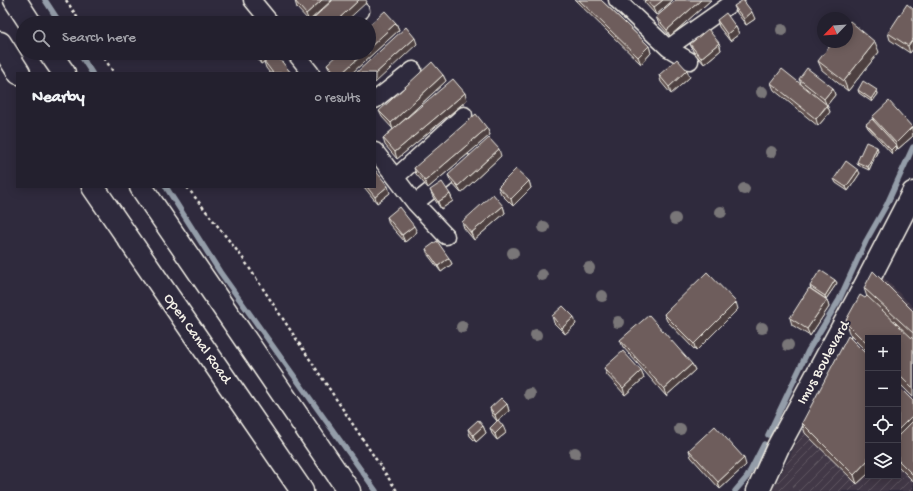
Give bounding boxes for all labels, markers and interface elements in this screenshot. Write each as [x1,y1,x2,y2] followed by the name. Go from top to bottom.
[817,12,853,48] north arrow
[16,16,376,60] search box
[30,27,52,49] icon: search
[62,29,136,47] text: Search here
[32,88,85,108] text: Nearby
[314,91,360,106] text: 0 results
[159,290,236,389] street label: Open Canal Road
[794,317,855,408] street label: Imus Boulevard
[865,335,901,479] map controls
[865,335,901,371] button: +
[865,371,901,407] button: −
[865,407,901,443] button: locate
[865,443,901,479] button: layers

